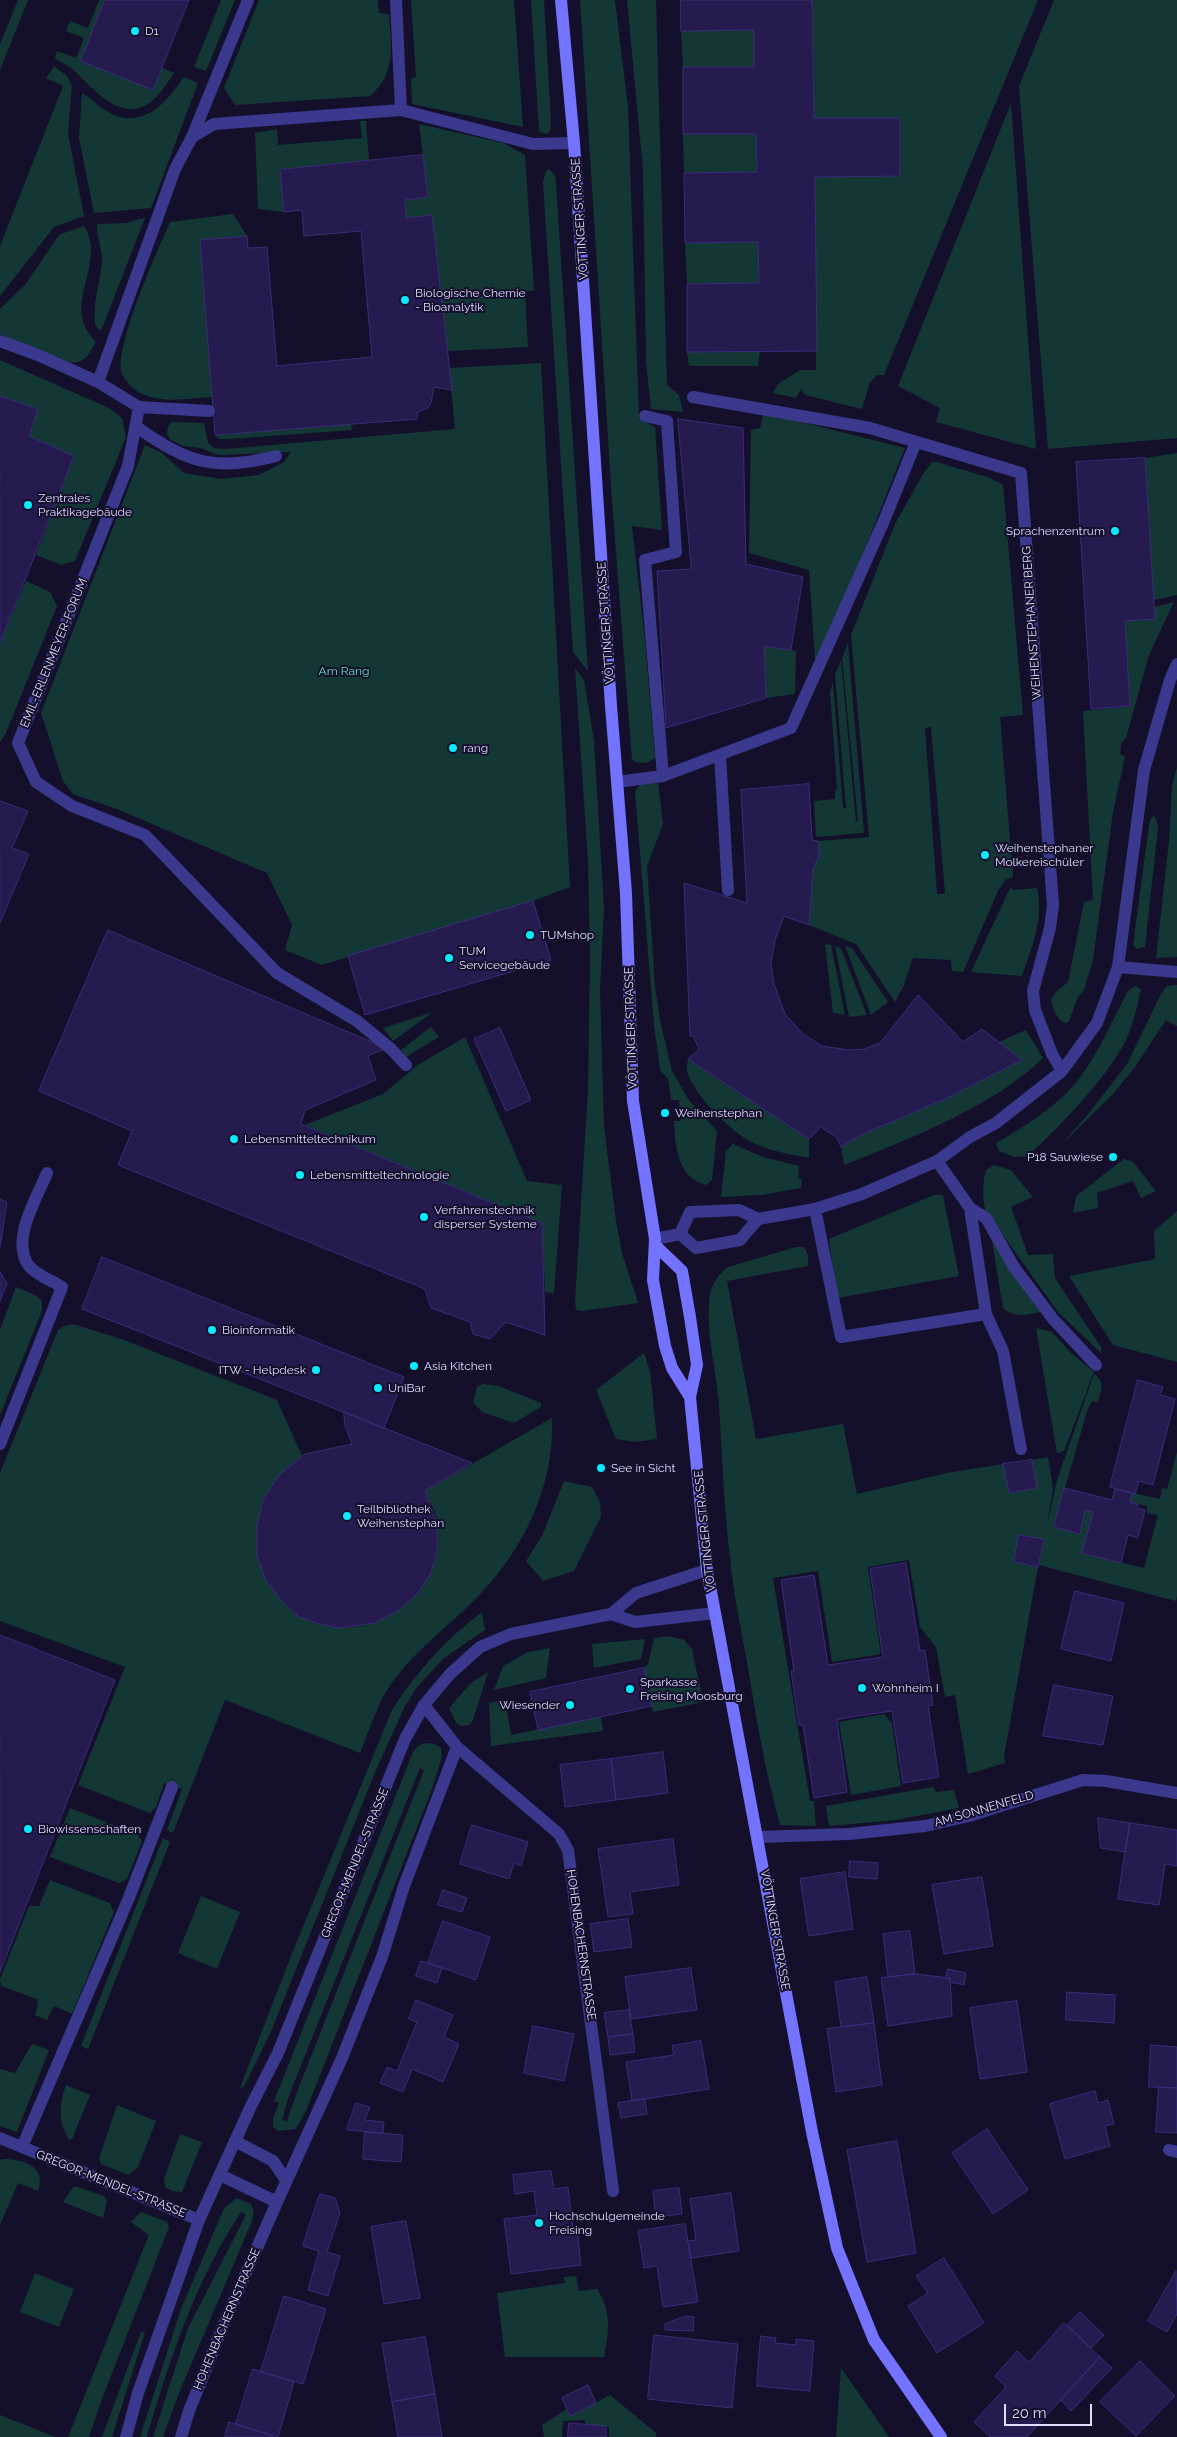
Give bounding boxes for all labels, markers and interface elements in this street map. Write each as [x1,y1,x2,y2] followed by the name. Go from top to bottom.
[145,24,159,38] place label: D1
[129,25,141,37] marker: D1
[569,157,591,281] street label: VÖTTINGER STRASSE
[415,286,526,314] place label: Biologische Chemie - Bioanalytik
[399,294,411,306] marker: Biologische Chemie - Bioanalytik
[38,491,132,519] place label: Zentrales Praktikagebäude
[22,499,34,511] marker: Zentrales Praktikagebäude
[1006,524,1105,538] place label: Sprachenzentrum
[1109,525,1121,537] marker: Sprachenzentrum
[1019,546,1045,700] street label: WEIHENSTEPHANER BERG
[595,561,617,685] street label: VÖTTINGER STRASSE
[17,576,91,730] street label: EMIL-ERLENMEYER-FORUM
[319,664,369,678] park label: Am Rang
[463,741,488,755] place label: rang
[447,742,459,754] marker: rang
[995,841,1093,869] place label: Weihenstephaner Molkereischüler
[979,849,991,861] marker: Weihenstephaner Molkereischüler
[540,928,594,942] place label: TUMshop
[524,929,536,941] marker: TUMshop
[459,944,550,972] place label: TUM Servicegebäude
[443,952,455,964] marker: TUM Servicegebäude
[622,967,640,1089] street label: VÖTTINGER STRASSE
[675,1106,762,1120] place label: Weihenstephan
[659,1107,671,1119] marker: Weihenstephan
[244,1132,376,1146] place label: Lebensmitteltechnikum
[228,1133,240,1145] marker: Lebensmitteltechnikum
[1027,1150,1103,1164] place label: P18 Sauwiese
[1107,1151,1119,1163] marker: P18 Sauwiese
[310,1168,449,1182] place label: Lebensmitteltechnologie
[294,1169,306,1181] marker: Lebensmitteltechnologie
[434,1203,537,1231] place label: Verfahrenstechnik disperser Systeme
[418,1211,430,1223] marker: Verfahrenstechnik disperser Systeme
[222,1323,295,1337] place label: Bioinformatik
[206,1324,218,1336] marker: Bioinformatik
[424,1359,492,1373] place label: Asia Kitchen
[408,1360,420,1372] marker: Asia Kitchen
[219,1363,306,1377] place label: ITW - Helpdesk
[310,1364,322,1376] marker: ITW - Helpdesk
[388,1381,425,1395] place label: UniBar
[372,1382,384,1394] marker: UniBar
[611,1461,676,1475] place label: See in Sicht
[595,1462,607,1474] marker: See in Sicht
[691,1469,719,1593] street label: VÖTTINGER STRASSE
[357,1502,444,1530] place label: Teilbibliothek Weihenstephan
[341,1510,353,1522] marker: Teilbibliothek Weihenstephan
[640,1675,743,1703] place label: Sparkasse Freising Moosburg
[872,1681,939,1695] place label: Wohnheim I
[856,1682,868,1694] marker: Wohnheim I
[624,1683,636,1695] marker: Sparkasse Freising Moosburg
[499,1698,560,1712] place label: Wiesender
[564,1699,576,1711] marker: Wiesender
[318,1786,392,1940] street label: GREGOR-MENDEL-STRASSE
[932,1788,1036,1830] street label: AM SONNENFELD
[38,1822,141,1836] place label: Biowissenschaften
[22,1823,34,1835] marker: Biowissenschaften
[563,1868,599,2022] street label: HOHENBACHERNSTRASSE
[757,1868,793,1992] street label: VÖTTINGER STRASSE
[34,2147,188,2221] street label: GREGOR-MENDEL-STRASSE
[549,2209,665,2237] place label: Hochschulgemeinde Freising
[533,2217,545,2229] marker: Hochschulgemeinde Freising
[191,2246,263,2392] street label: HOHENBACHERNSTRASSE
[1007,2394,1094,2426] scale bar
[1012,2404,1047,2422] text: 20 m

